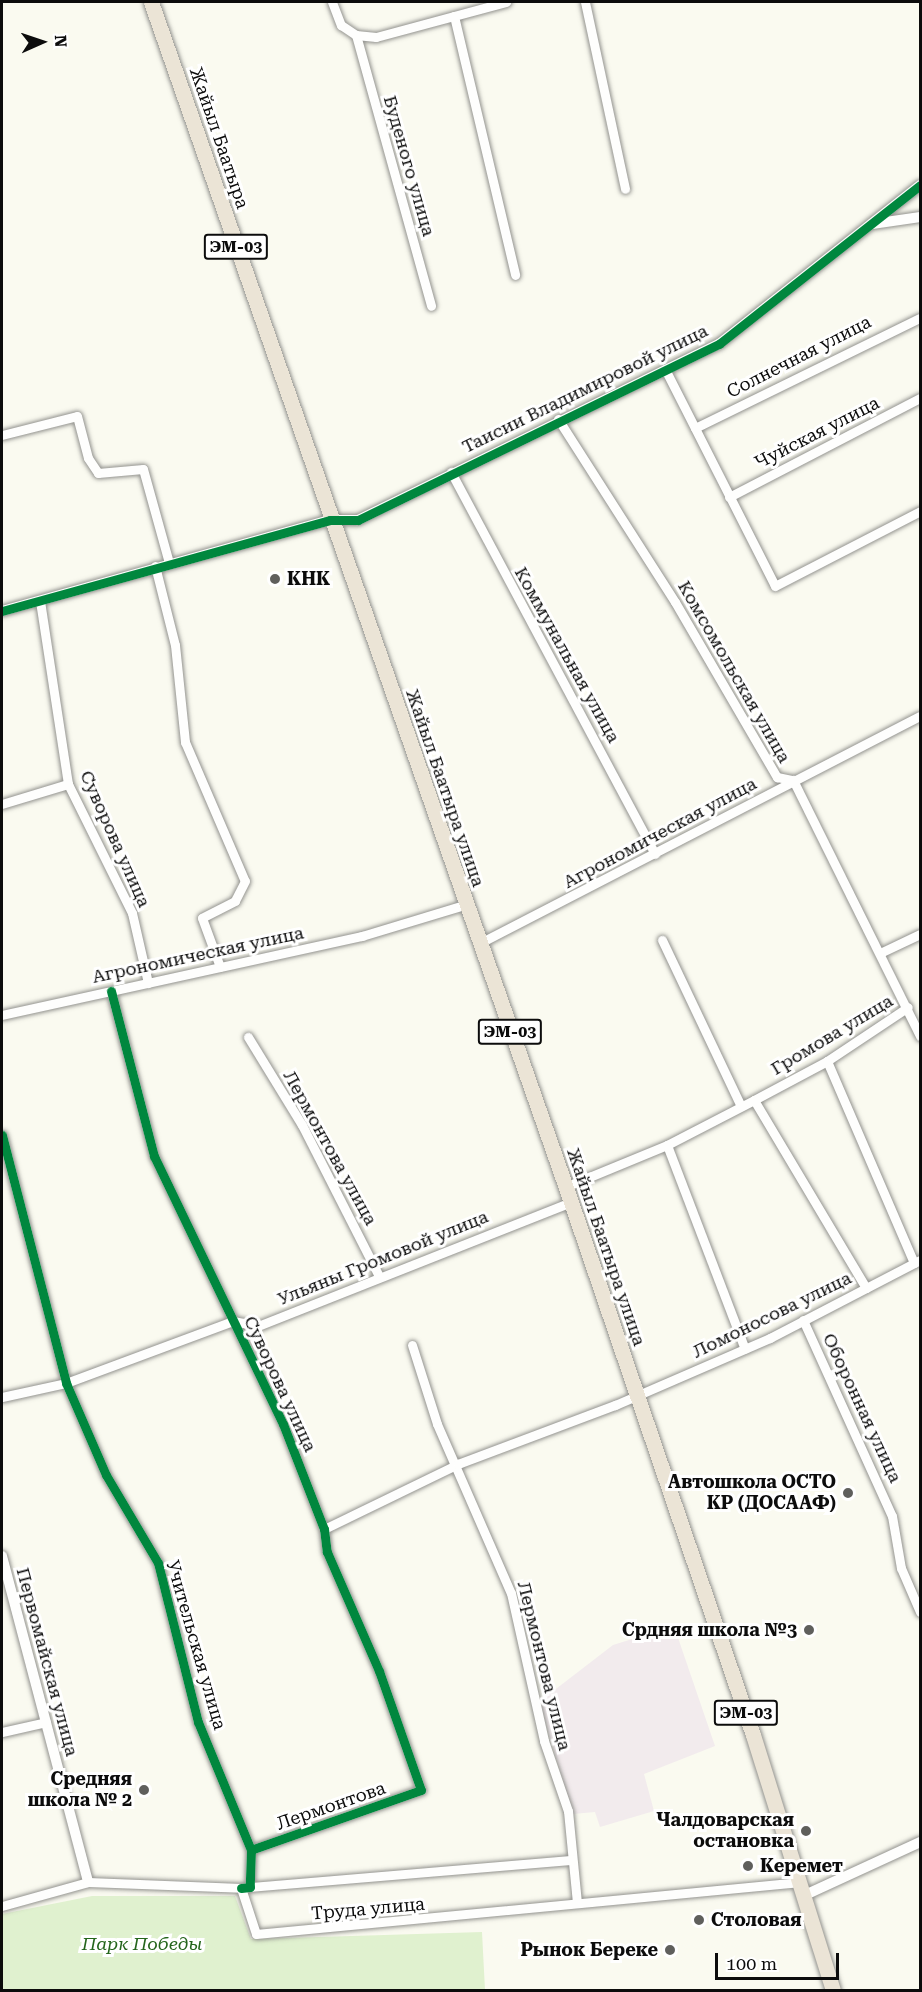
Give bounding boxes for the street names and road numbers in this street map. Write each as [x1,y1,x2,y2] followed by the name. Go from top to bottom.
[185,64,253,212] street label: Жайыл Баатыра
[379,93,439,239] street label: Буденого улица
[203,234,269,260] road number: ЭМ-03
[723,311,875,403] street label: Солнечная улица
[459,320,711,458] street label: Таисии Владимировой улица
[751,392,883,474] street label: Чуйская улица
[510,563,624,747] street label: Коммунальная улица
[673,577,795,767] street label: Комсомольская улица
[401,686,489,890] street label: Жайыл Баатыра улица
[75,767,155,911] street label: Суворова улица
[560,773,760,893] street label: Агрономическая улица
[90,922,306,988] street label: Агрономическая улица
[767,990,897,1080] street label: Громова улица
[477,1019,543,1045] road number: ЭМ-03
[278,1067,382,1229] street label: Лермонтова улица
[562,1145,650,1349] street label: Жайыл Баатыра улица
[275,1206,491,1310] street label: Ульяны Громовой улица
[689,1267,855,1363] street label: Ломоносова улица
[239,1313,321,1455] street label: Суворова улица
[818,1330,906,1486] street label: Оборонная улица
[161,1558,231,1732] street label: Учительская улица
[11,1565,83,1759] street label: Первомайская улица
[513,1579,575,1753] street label: Лермонтова улица
[713,1700,779,1726] road number: ЭМ-03
[274,1777,388,1835] street label: Лермонтова
[310,1893,426,1925] street label: Труда улица

